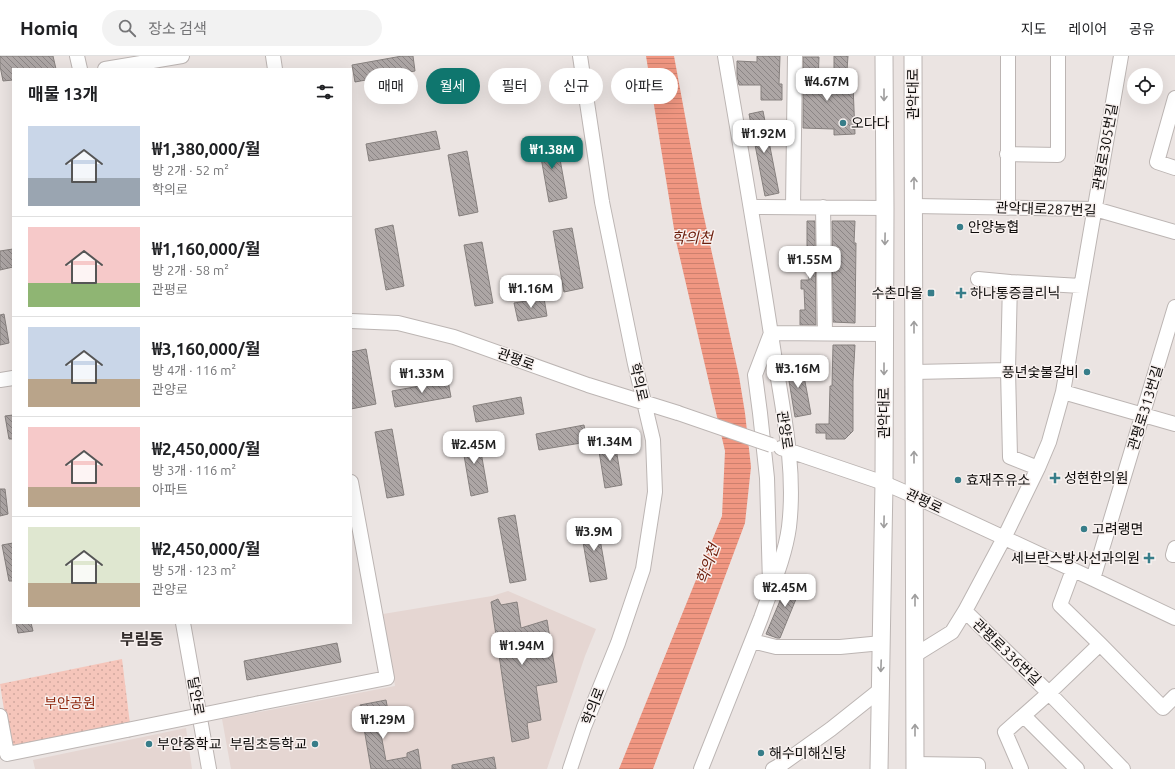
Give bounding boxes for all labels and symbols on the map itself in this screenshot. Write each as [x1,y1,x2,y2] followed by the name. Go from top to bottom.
[794,68,860,102] pin: ₩4.67M
[905,68,921,120] street label: 관악대로
[881,88,888,101] one-way arrow
[1089,102,1121,192] street label: 관평로305번길
[851,115,890,131] place label: 오다다
[838,118,848,128] marker: 오다다
[731,120,797,154] pin: ₩1.92M
[519,136,585,170] pin: ₩1.38M
[910,177,918,190] one-way arrow
[995,199,1097,219] street label: 관악대로287번길
[968,219,1020,235] place label: 안양농협
[955,222,965,232] marker: 안양농협
[671,229,715,246] water label: 학의천
[881,232,889,245] one-way arrow
[777,246,843,280] pin: ₩1.55M
[498,275,564,309] pin: ₩1.16M
[871,285,923,301] place label: 수촌마을
[970,285,1060,301] place label: 하나통증클리닉
[955,287,967,299] marker: 하나통증클리닉
[926,288,936,298] marker: 수촌마을
[910,321,918,334] one-way arrow
[495,345,537,373] street label: 관평로
[765,355,831,389] pin: ₩3.16M
[389,360,455,394] pin: ₩1.33M
[627,361,651,403] street label: 학의로
[880,362,888,375] one-way arrow
[1002,364,1079,380] place label: 풍년숯불갈비
[1124,364,1166,452] street label: 관평로313번길
[1082,367,1092,377] marker: 풍년숯불갈비
[876,387,892,439] street label: 관악대로
[774,410,796,450] street label: 관양로
[577,428,643,462] pin: ₩1.34M
[441,431,507,465] pin: ₩2.45M
[910,451,918,464] one-way arrow
[1064,470,1128,486] place label: 성현한의원
[966,472,1031,488] place label: 효재주유소
[1049,472,1061,484] marker: 성현한의원
[953,475,963,485] marker: 효재주유소
[903,486,945,516] street label: 관평로
[880,515,887,528] one-way arrow
[566,518,622,552] pin: ₩3.9M
[1092,521,1144,537] place label: 고려랭면
[1079,524,1089,534] marker: 고려랭면
[693,539,723,586] water label: 학의천
[1011,550,1140,566] place label: 세브란스방사선과의원
[1143,552,1155,564] marker: 세브란스방사선과의원
[752,574,818,608] pin: ₩2.45M
[911,594,918,607] one-way arrow
[970,616,1044,688] street label: 관평로336번길
[120,630,164,648] district label: 부림동
[489,632,555,666] pin: ₩1.94M
[877,659,885,672] one-way arrow
[185,676,207,717] street label: 달안로
[579,685,607,727] street label: 학의로
[44,695,96,711] park label: 부안공원
[350,706,416,740] pin: ₩1.29M
[911,724,919,737] one-way arrow
[157,736,222,752] place label: 부안중학교
[230,736,307,752] place label: 부림초등학교
[144,739,154,749] marker: 부안중학교
[310,739,320,749] marker: 부림초등학교
[769,745,846,761] place label: 해수미해신탕
[756,748,766,758] marker: 해수미해신탕

